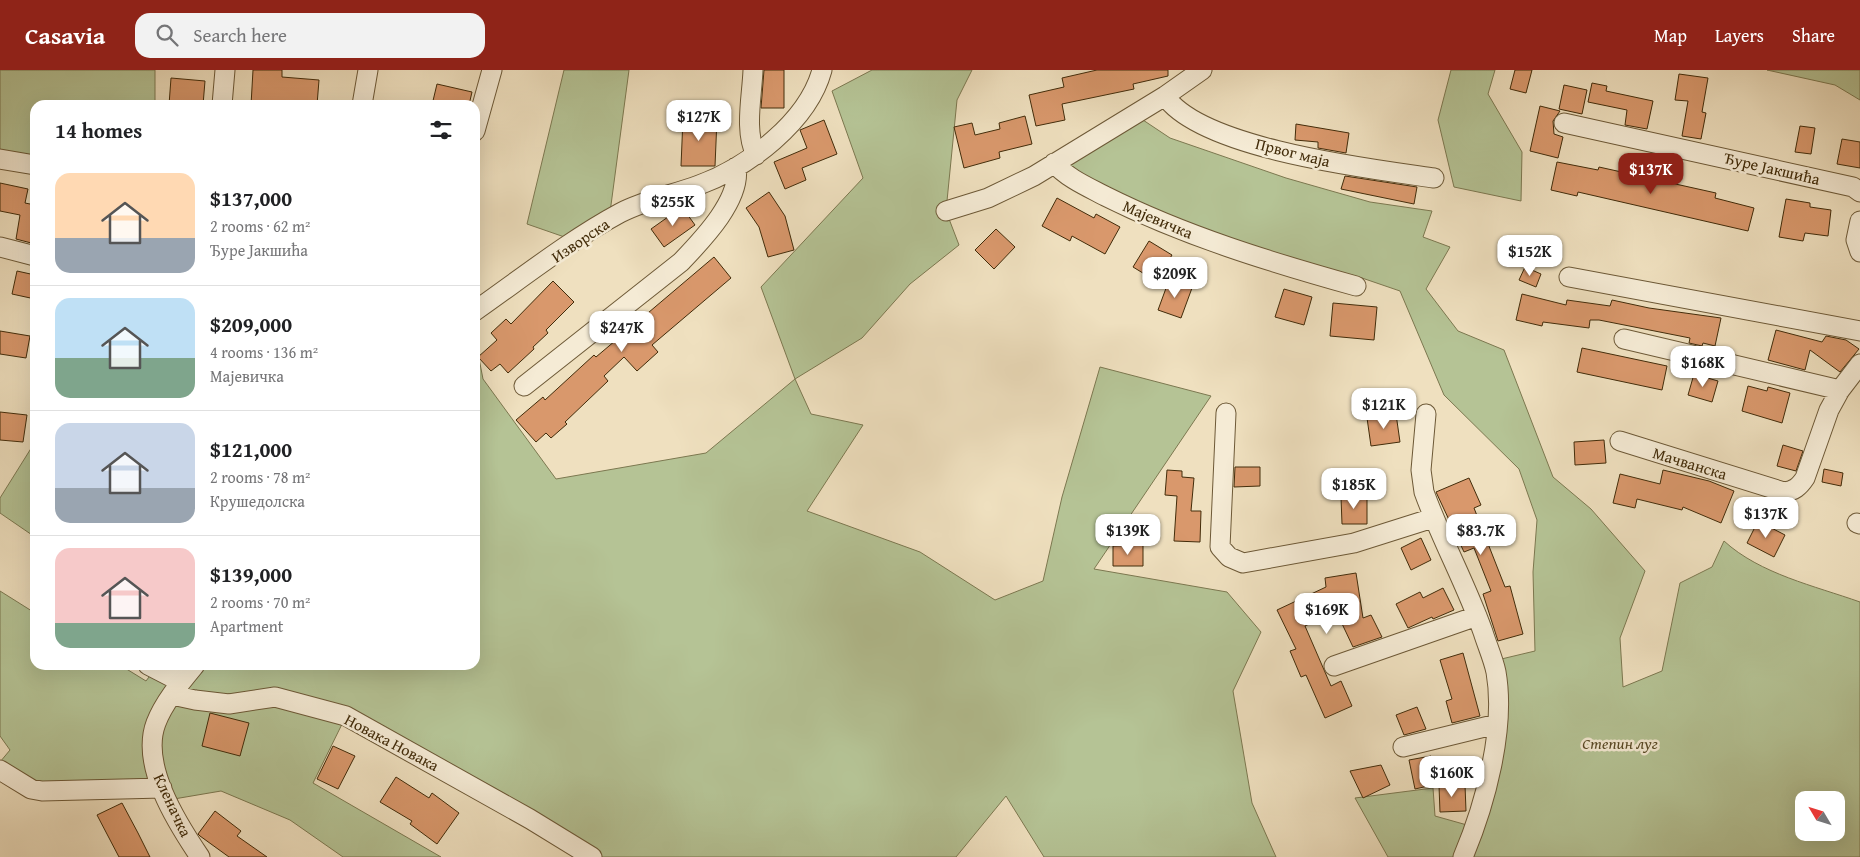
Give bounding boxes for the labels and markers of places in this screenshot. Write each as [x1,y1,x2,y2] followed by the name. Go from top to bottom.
[664,100,734,142] pin: $127K
[1616,152,1686,195] pin: $137K
[638,184,708,227] pin: $255K
[1495,234,1565,277] pin: $152K
[1140,256,1210,299] pin: $209K
[587,310,657,353] pin: $247K
[1668,346,1738,388] pin: $168K
[1349,388,1419,430] pin: $121K
[1319,468,1389,510] pin: $185K
[1731,496,1801,539] pin: $137K
[1093,514,1163,556] pin: $139K
[1440,514,1522,556] pin: $83.7K
[1292,592,1362,635] pin: $169K
[1417,756,1487,798] pin: $160K

